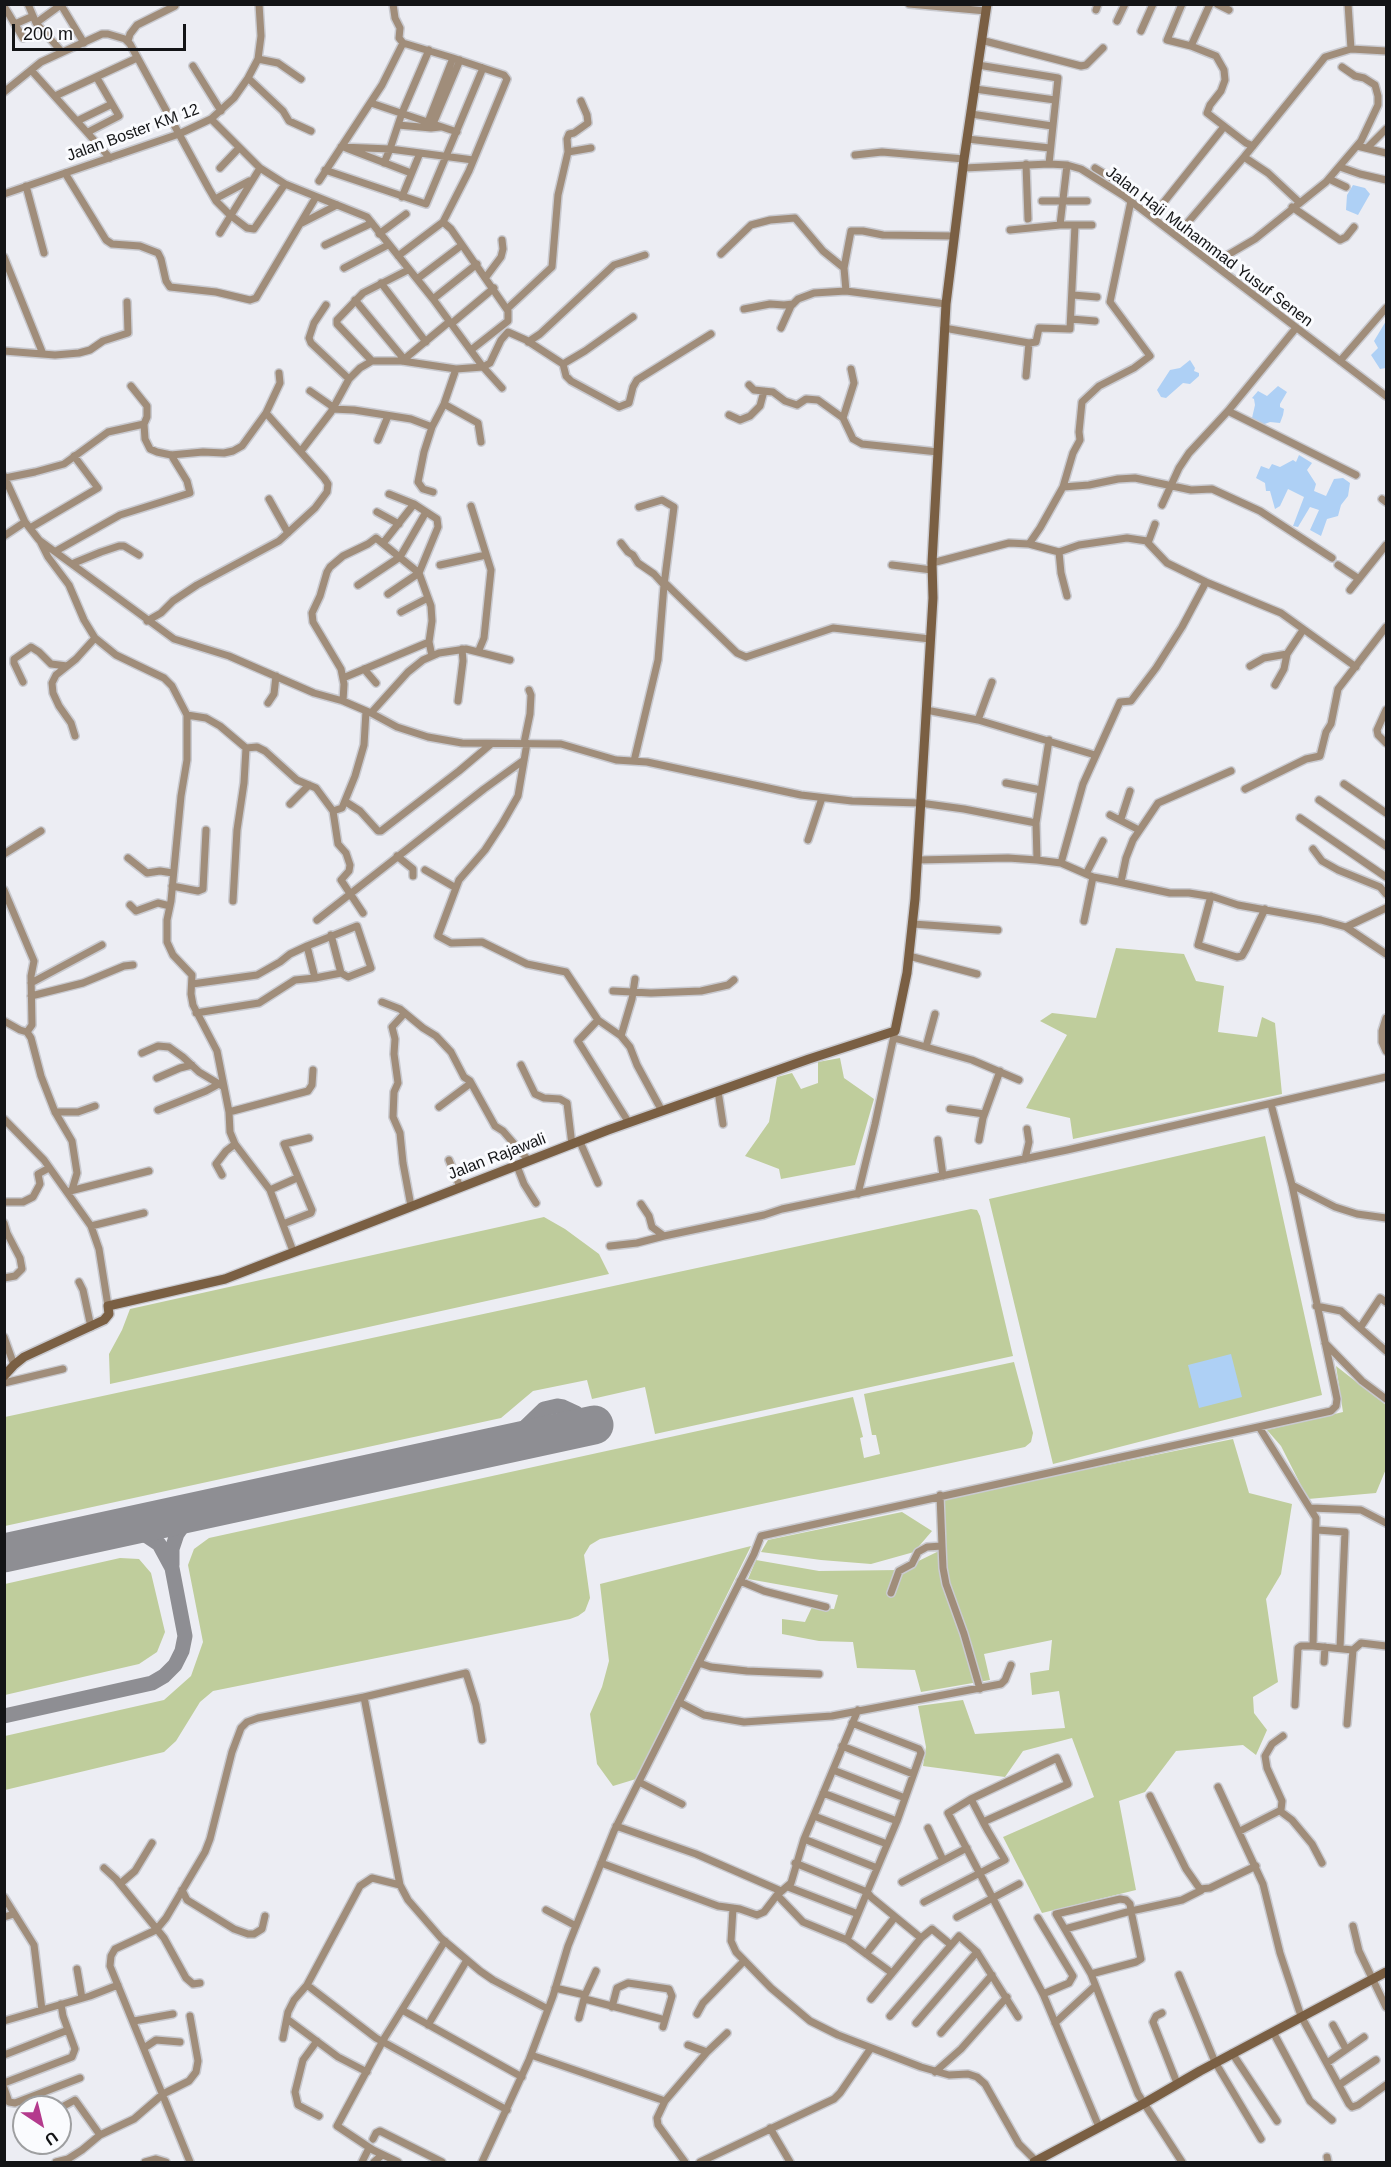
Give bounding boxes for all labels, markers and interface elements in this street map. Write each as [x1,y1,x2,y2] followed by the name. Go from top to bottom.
[15,12,189,50] scale bar
[23,24,73,44] text: 200 m
[64,100,202,166] street label: Jalan Boster KM 12
[1102,163,1316,331] street label: Jalan Haji Muhammad Yusuf Senen
[445,1130,549,1184] street label: Jalan Rajawali
[12,2095,72,2155] north arrow
[42,2128,61,2149] text: U

